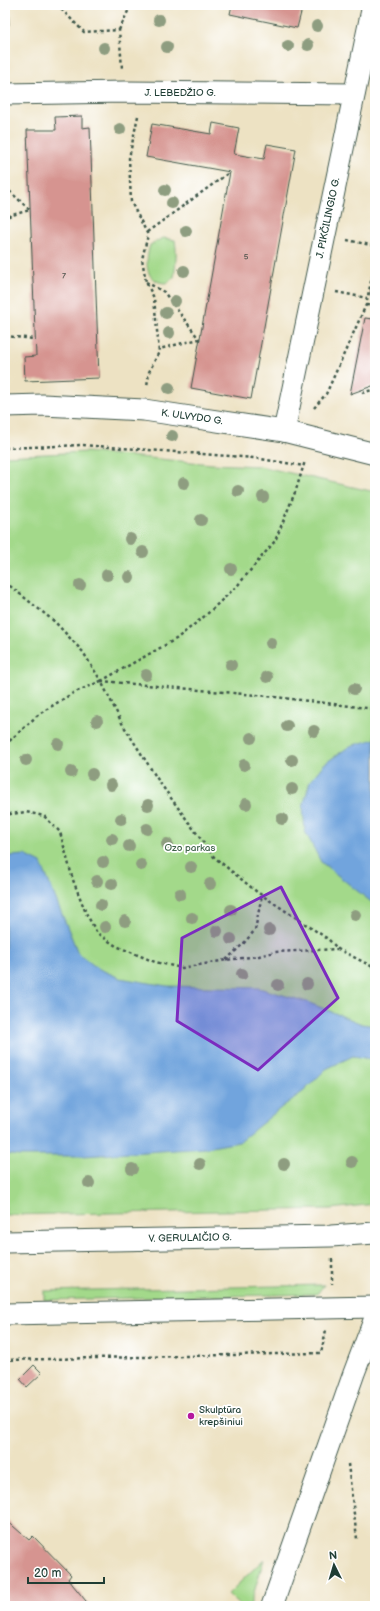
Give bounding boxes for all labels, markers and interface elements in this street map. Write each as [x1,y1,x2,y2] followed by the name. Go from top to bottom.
[144,87,216,99] street label: J. LEBEDŽIO G.
[314,177,342,259] street label: J. PIKČILINGIO G.
[244,252,249,261] house number: 5
[62,271,66,280] house number: 7
[160,407,224,427] street label: K. ULVYDO G.
[165,842,215,854] park label: Ozo parkas
[148,1231,232,1245] street label: V. GERULAIČIO G.
[199,1404,243,1428] place label: Skulptūra krepšiniui
[186,1411,196,1421] marker: Skulptūra krepšiniui
[314,1545,354,1585] north arrow
[328,1549,338,1562] text: N
[28,1559,104,1585] scale bar
[34,1566,61,1581] text: 20 m

